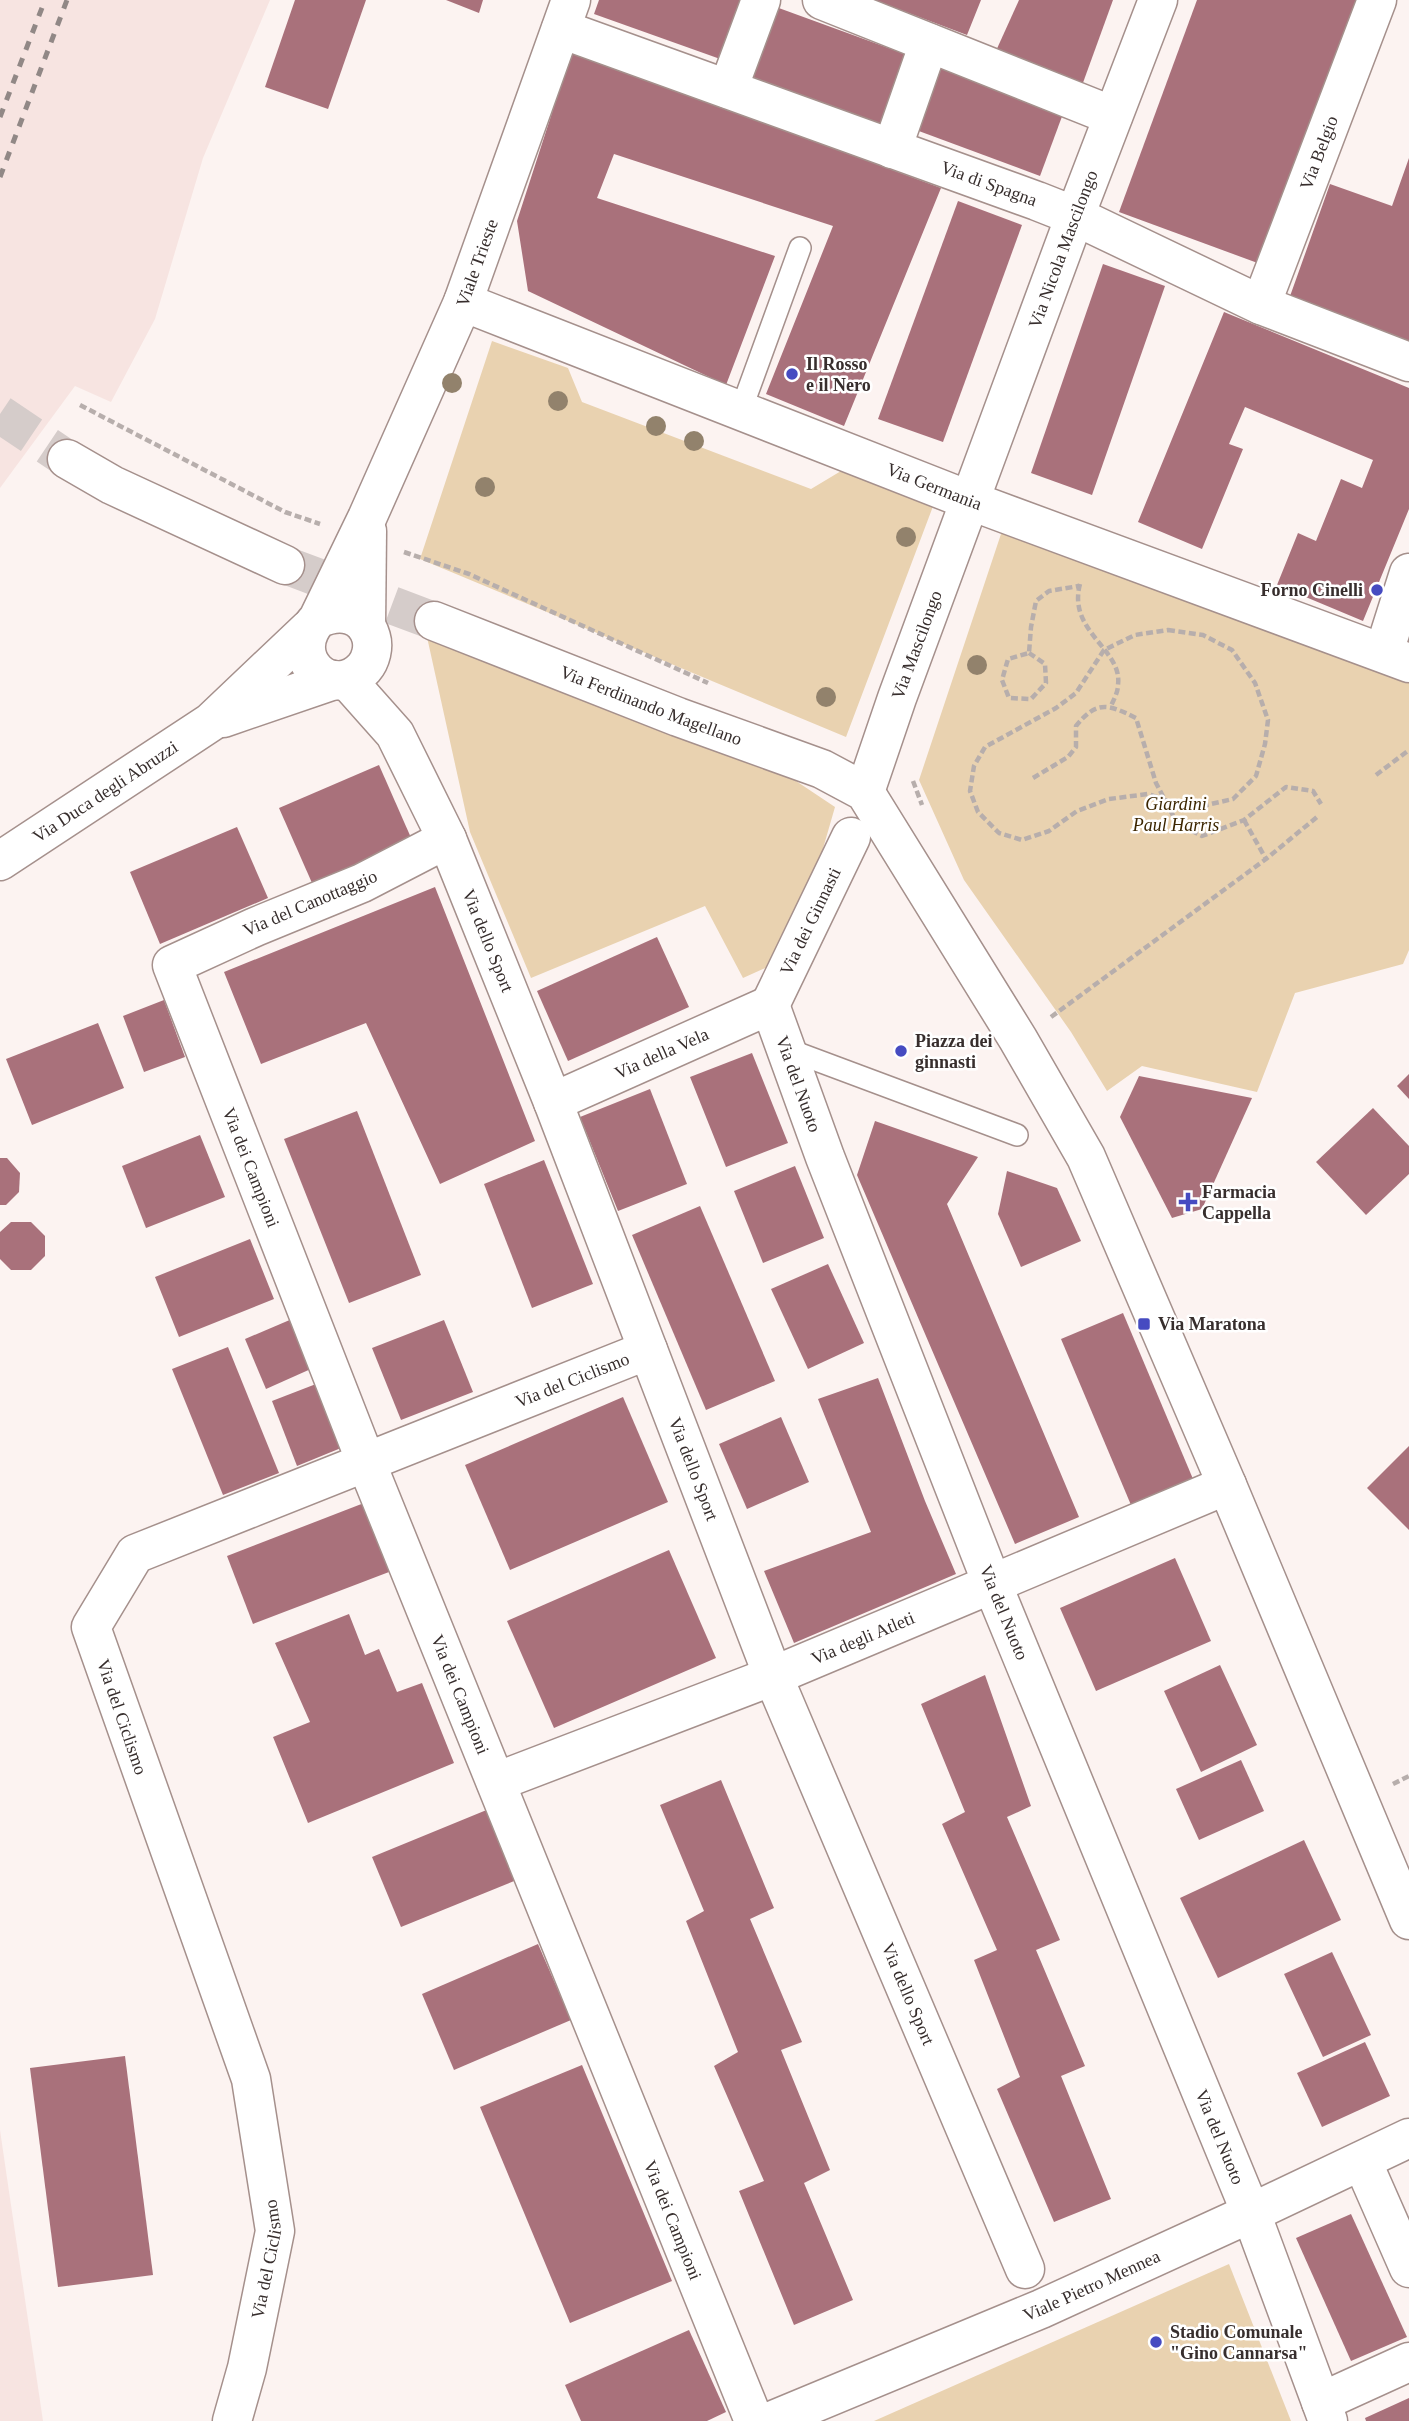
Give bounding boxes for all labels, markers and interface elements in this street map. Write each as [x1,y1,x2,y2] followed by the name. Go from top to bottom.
[1296,113,1342,192] street label: Via Belgio
[938,157,1040,210] street label: Via di Spagna
[1025,167,1102,331] street label: Via Nicola Mascilongo
[452,216,502,309] street label: Viale Trieste
[806,354,871,395] place label: Il Rosso e il Nero
[784,366,800,382] marker: Il Rosso e il Nero
[884,459,984,514] street label: Via Germania
[1261,580,1363,600] place label: Forno Cinelli
[1369,582,1385,598] marker: Forno Cinelli
[887,588,946,702] street label: Via Mascilongo
[557,662,745,749] street label: Via Ferdinando Magellano
[29,737,181,847] street label: Via Duca degli Abruzzi
[1132,794,1219,835] park label: Giardini Paul Harris
[776,864,845,978] street label: Via dei Ginnasti
[240,866,380,940] street label: Via del Canottaggio
[458,886,518,995] street label: Via dello Sport
[612,1024,712,1083] street label: Via della Vela
[915,1031,992,1072] place label: Piazza dei ginnasti
[772,1033,825,1135] street label: Via del Nuoto
[893,1043,909,1059] marker: Piazza dei ginnasti
[219,1105,283,1230] street label: Via dei Campioni
[1202,1182,1276,1223] place label: Farmacia Cappella
[1180,1194,1196,1210] marker: Farmacia Cappella
[1158,1314,1266,1334] place label: Via Maratona
[1136,1316,1152,1332] marker: Via Maratona
[512,1348,632,1412] street label: Via del Ciclismo
[665,1415,723,1523] street label: Via dello Sport
[976,1562,1032,1663] street label: Via del Nuoto
[808,1608,917,1669] street label: Via degli Atleti
[427,1632,493,1757] street label: Via dei Campioni
[93,1657,151,1777] street label: Via del Ciclismo
[878,1940,939,2048] street label: Via dello Sport
[1191,2086,1248,2187] street label: Via del Nuoto
[640,2157,706,2283] street label: Via dei Campioni
[247,2198,285,2321] street label: Via del Ciclismo
[1020,2246,1163,2325] street label: Viale Pietro Mennea
[1170,2322,1308,2363] place label: Stadio Comunale "Gino Cannarsa"
[1148,2334,1164,2350] marker: Stadio Comunale "Gino Cannarsa"

